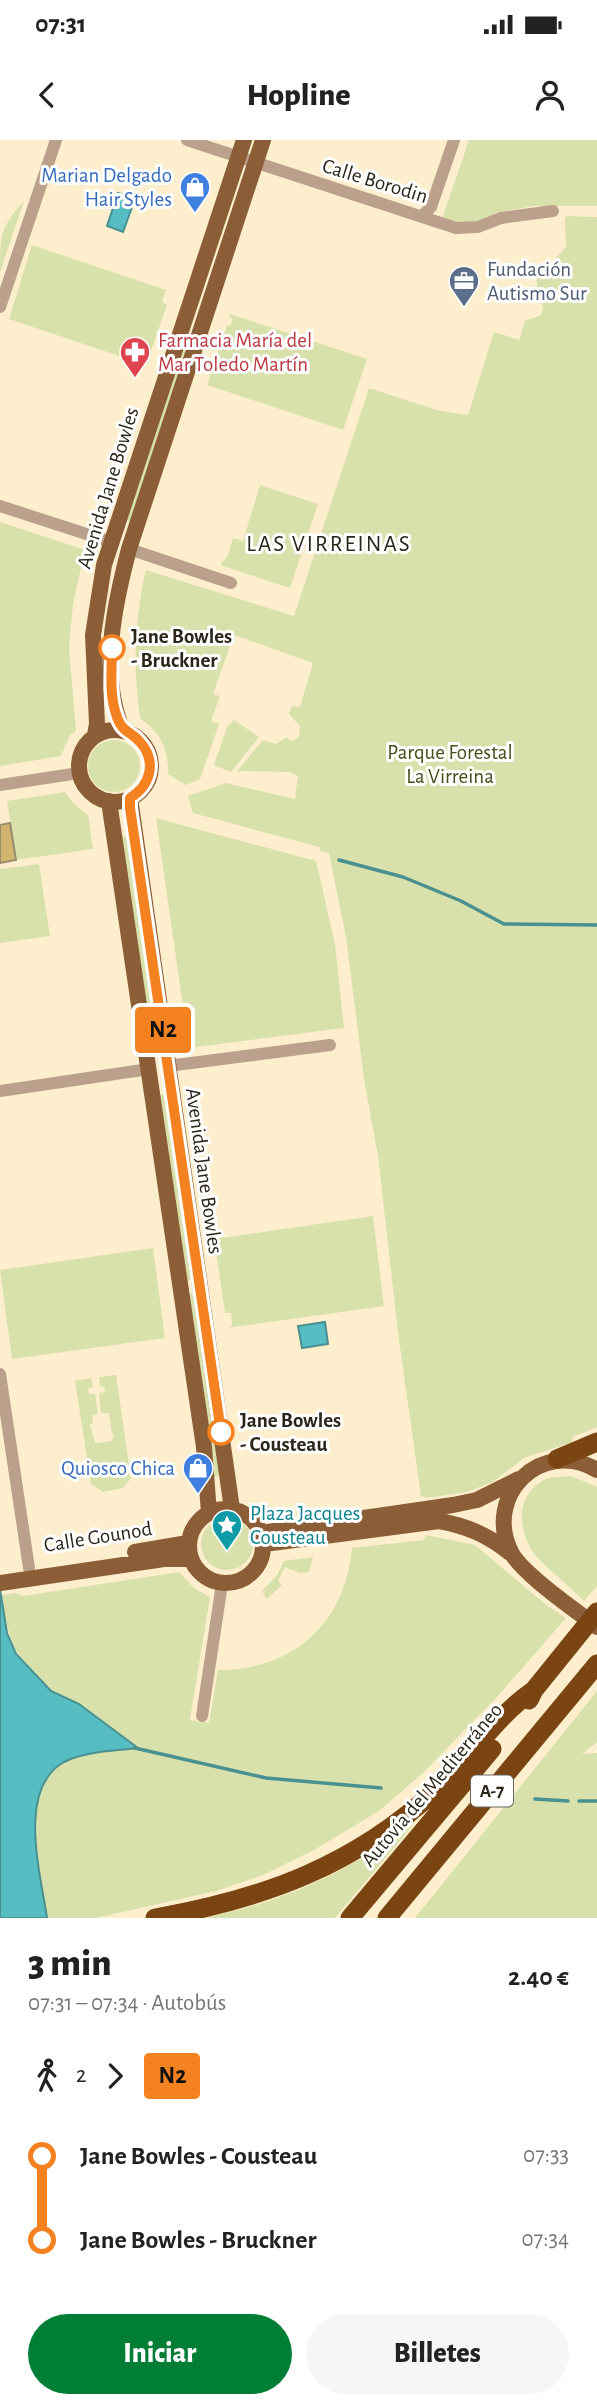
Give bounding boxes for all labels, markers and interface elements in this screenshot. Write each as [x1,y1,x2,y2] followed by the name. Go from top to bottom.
[35,11,86,37] text: 07:31
[28,76,66,114] icon: back
[531,76,569,114] icon: person
[246,79,351,111] text: Hopline
[320,155,430,207] street label: Calle Borodin
[41,165,172,210] place label: Marian Delgado Hair Styles
[178,170,212,214] shop icon: Marian Delgado Hair Styles
[487,259,587,304] place label: Fundación Autismo Sur
[447,264,481,308] office icon: Fundación Autismo Sur
[158,330,312,375] place label: Farmacia María del Mar Toledo Martín
[118,335,152,379] pharmacy icon: Farmacia María del Mar Toledo Martín
[73,405,143,571] street label: Avenida Jane Bowles
[246,533,412,556] district label: LAS VIRREINAS
[131,626,232,671] place label: Jane Bowles - Bruckner
[99,635,125,661] marker: Jane Bowles - Bruckner
[387,742,513,787] park label: Parque Forestal La Virreina
[132,1007,194,1053] line badge: N2
[149,1018,177,1042] text: N2
[182,1087,226,1255] street label: Avenida Jane Bowles
[240,1410,341,1455] place label: Jane Bowles - Cousteau
[208,1419,234,1445] marker: Jane Bowles - Cousteau
[181,1451,215,1495] shop icon: Quiosco Chica
[61,1458,175,1479] place label: Quiosco Chica
[250,1503,360,1548] place label: Plaza Jacques Cousteau
[210,1508,244,1552] place icon: Plaza Jacques Cousteau
[42,1518,154,1556] street label: Calle Gounod
[358,1699,506,1871] street label: Autovía del Mediterráneo
[471,1776,513,1806] road number: A-7
[28,1945,112,1983] text: 3 min
[508,1964,569,1990] text: 2.40 €
[28,1992,226,2015] text: 07:31 – 07:34 · Autobús
[28,2057,66,2095] icon: walk
[96,2057,134,2095] icon: forward
[76,2064,86,2087] text: 2
[158,2064,186,2088] text: N2
[80,2143,317,2169] text: Jane Bowles - Cousteau
[523,2144,569,2167] text: 07:33
[80,2227,317,2253] text: Jane Bowles - Bruckner
[521,2228,569,2251] text: 07:34
[28,2314,292,2394] button: Iniciar
[306,2314,569,2394] button: Billetes

